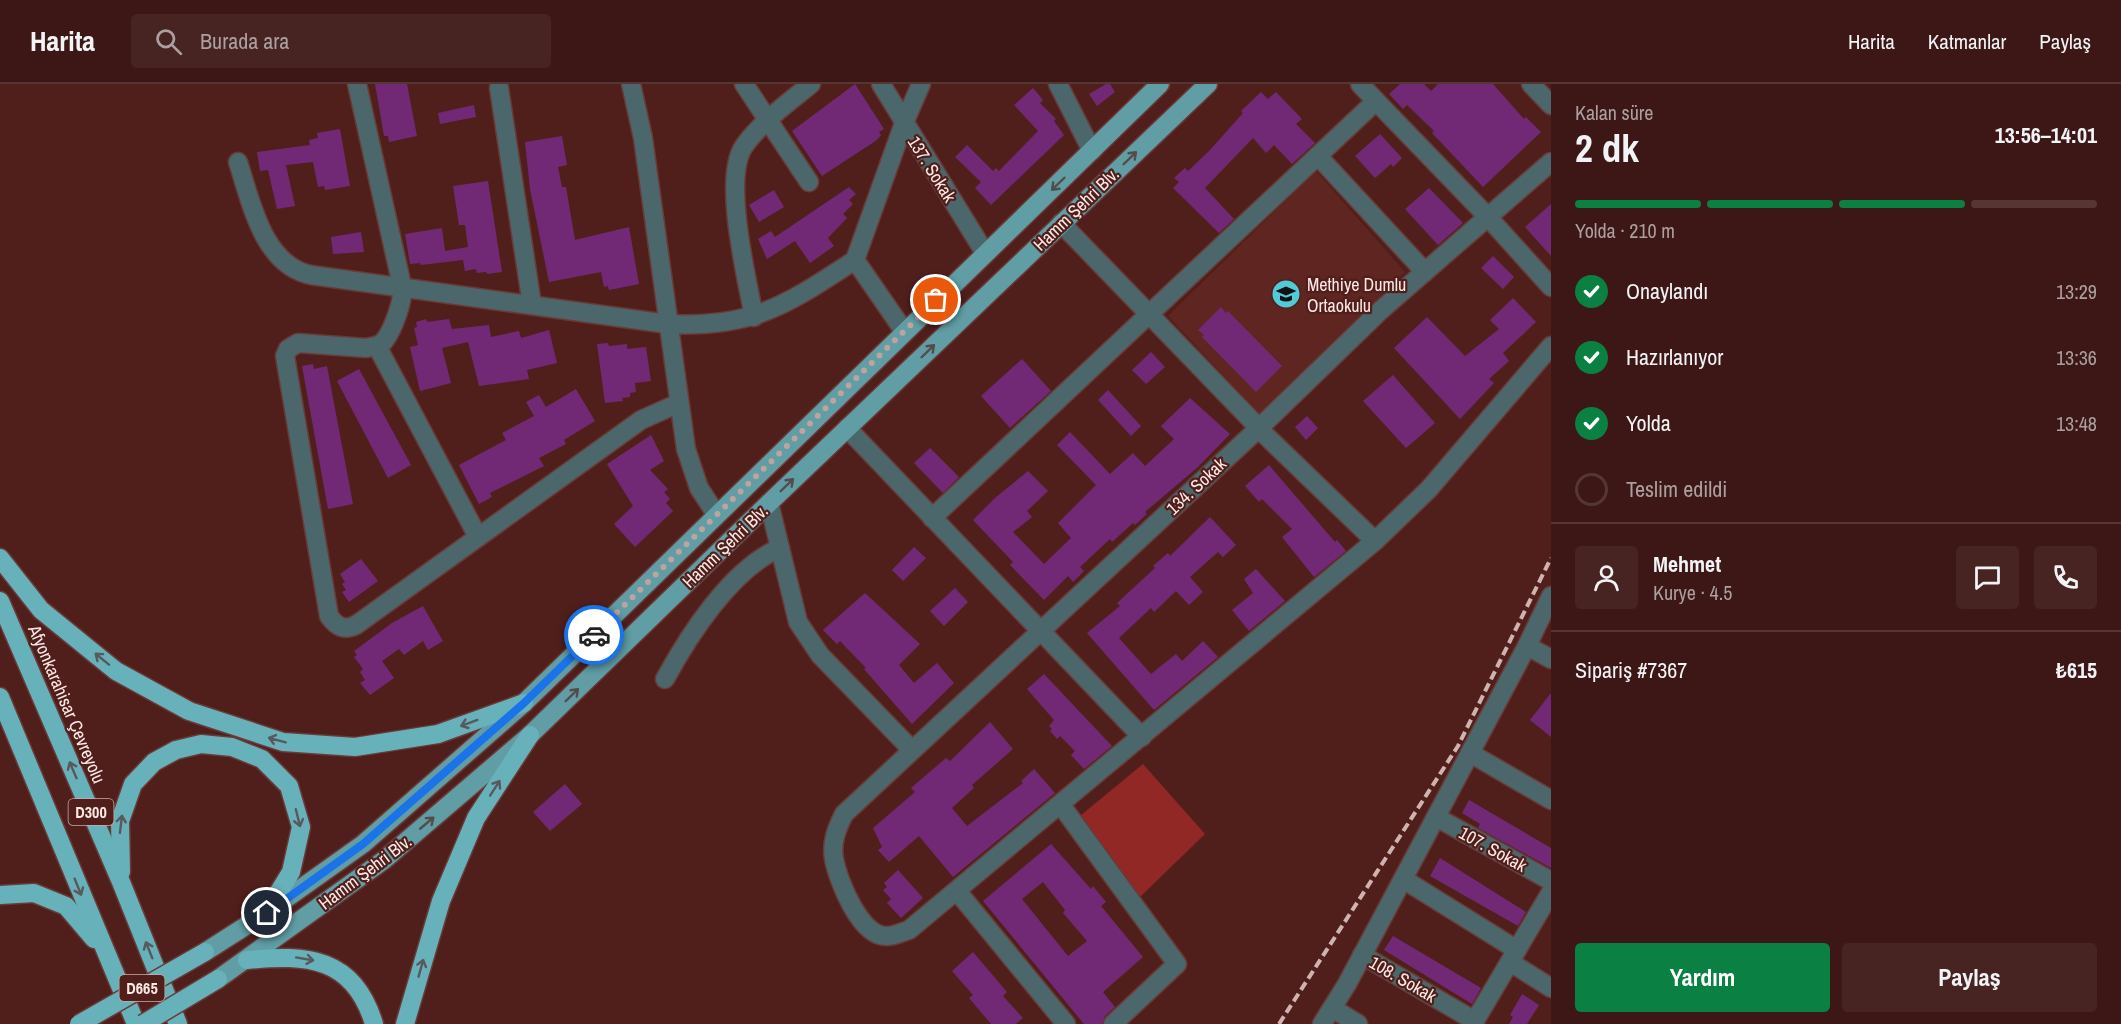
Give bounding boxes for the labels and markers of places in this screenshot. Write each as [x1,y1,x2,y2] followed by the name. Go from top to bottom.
[1307,272,1406,318] place label: Methiye Dumlu Ortaokulu
[910,274,961,325] pin
[1270,278,1302,310] school or university icon: Methiye Dumlu Ortaokulu
[241,887,292,938] pin

